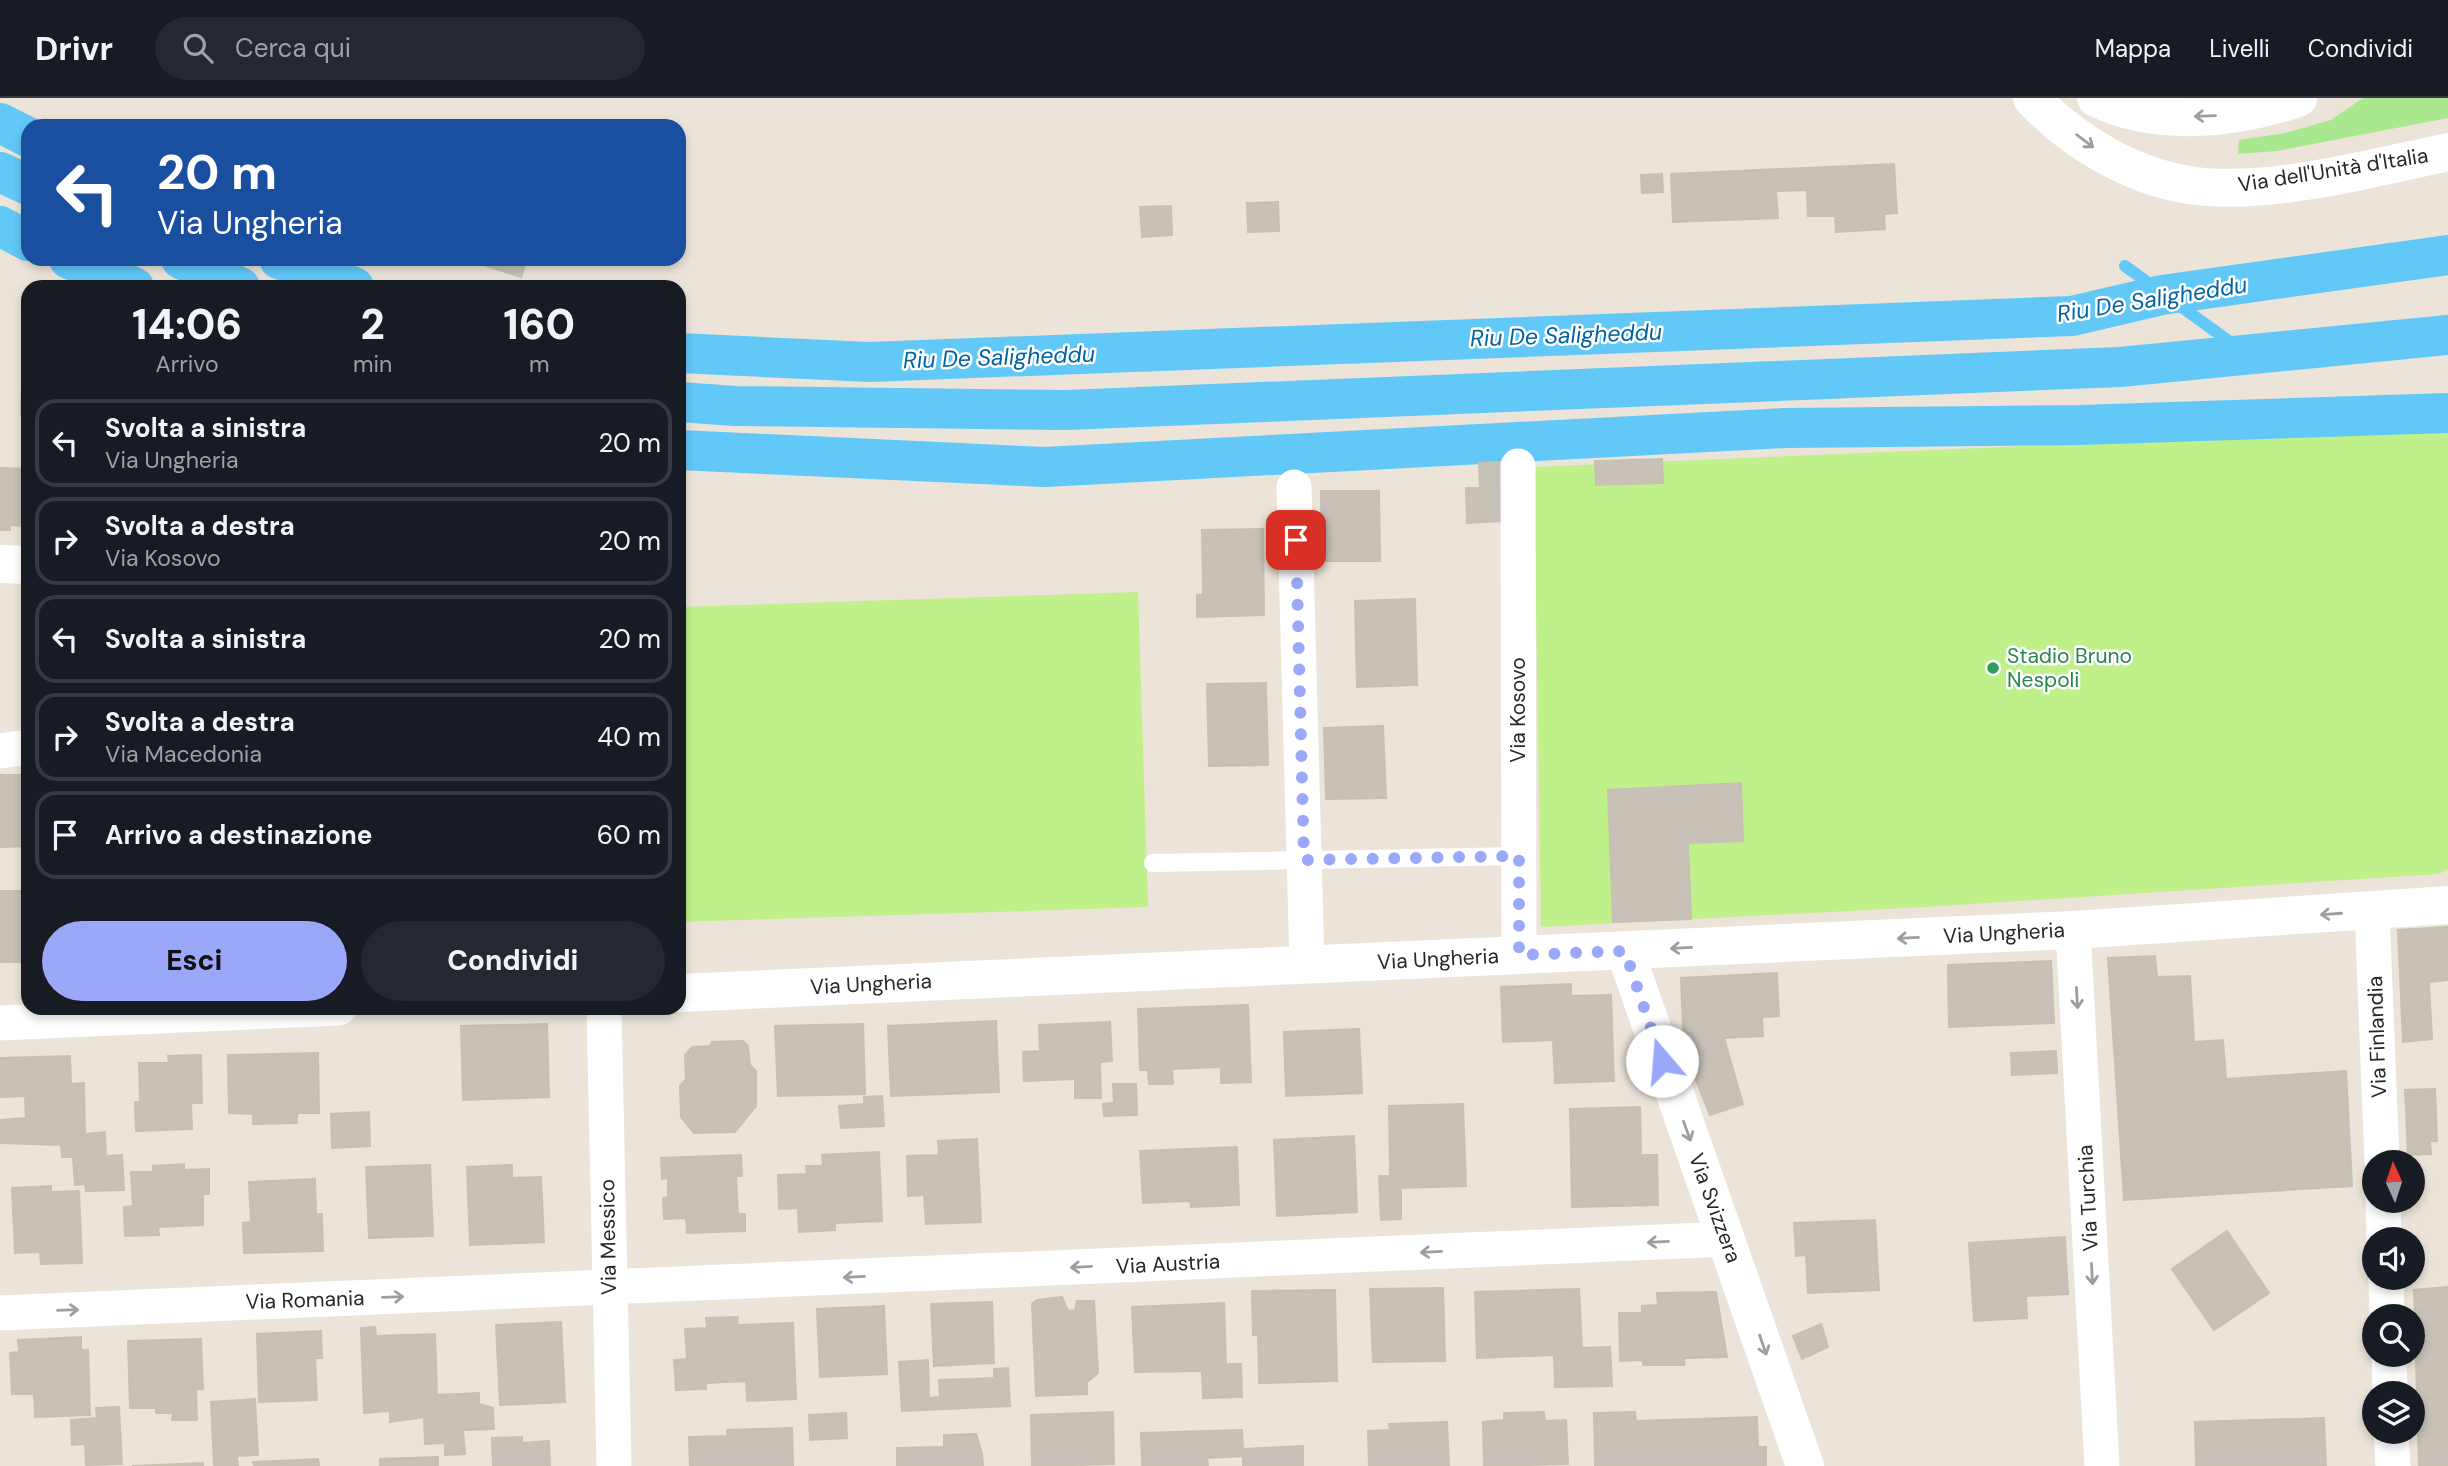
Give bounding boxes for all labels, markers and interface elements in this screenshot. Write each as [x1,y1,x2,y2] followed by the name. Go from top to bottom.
[155,17,645,80] search box
[35,27,113,70] text: Drivr
[179,29,217,67] icon: search
[235,31,351,65] text: Cerca qui
[2095,33,2171,64] text: Mappa
[2209,33,2270,64] text: Livelli
[2308,33,2413,64] text: Condividi
[2194,110,2217,123] one-way arrow
[2075,134,2094,149] one-way arrow
[157,140,277,204] text: 20 m
[2236,141,2430,199] street label: Via dell'Unità d'Italia
[42,147,133,238] icon: left
[157,202,343,244] text: Via Ungheria
[2055,269,2249,329] water label: Riu De Saligheddu
[132,297,242,352] text: 14:06
[361,297,385,352] text: 2
[503,297,575,352] text: 160
[1469,317,1663,353] water label: Riu De Saligheddu
[902,339,1096,375] water label: Riu De Saligheddu
[156,349,219,379] text: Arrivo
[353,349,392,379] text: min
[529,349,549,379] text: m
[105,411,306,445] text: Svolta a sinistra
[46,424,84,462] icon: left
[598,426,661,460] text: 20 m
[105,445,238,475] text: Via Ungheria
[105,509,295,543] text: Svolta a destra
[1266,510,1326,570] pin
[1277,521,1315,559] icon: arrive
[46,522,84,560] icon: right
[598,524,661,558] text: 20 m
[105,543,221,573] text: Via Kosovo
[46,620,84,658] icon: left
[105,622,306,656] text: Svolta a sinistra
[598,622,661,656] text: 20 m
[2007,642,2132,694] place label: Stadio Bruno Nespoli
[1504,657,1532,763] street label: Via Kosovo
[1985,660,2001,676] marker: Stadio Bruno Nespoli
[105,705,295,739] text: Svolta a destra
[46,718,84,756] icon: right
[597,720,661,754] text: 40 m
[105,739,262,769] text: Via Macedonia
[46,816,84,854] icon: arrive
[105,818,372,852] text: Arrivo a destinazione
[597,818,661,852] text: 60 m
[2320,908,2343,921] one-way arrow
[1942,916,2066,950] street label: Via Ungheria
[42,921,347,1001] button: Esci
[361,921,665,1001] button: Condividi
[1897,931,1920,944] one-way arrow
[1670,941,1693,954] one-way arrow
[1376,942,1500,976] street label: Via Ungheria
[809,967,933,1001] street label: Via Ungheria
[2361,975,2393,1099] street label: Via Finlandia
[2070,987,2083,1010] one-way arrow
[1625,1024,1699,1098] position arrow
[1682,1119,1694,1141] one-way arrow
[2071,1144,2105,1252] street label: Via Turchia
[1682,1149,1748,1267] street label: Via Svizzera
[2362,1150,2426,1213] north arrow
[2362,1150,2425,1444] map controls
[593,1179,623,1295] street label: Via Messico
[2362,1227,2425,1290] button: sound
[1648,1236,1670,1249] one-way arrow
[1420,1246,1443,1259] one-way arrow
[1115,1247,1221,1281] street label: Via Austria
[1070,1261,1093,1274] one-way arrow
[2085,1263,2098,1286] one-way arrow
[843,1271,866,1284] one-way arrow
[245,1284,365,1316] street label: Via Romania
[382,1290,405,1303] one-way arrow
[56,1303,79,1316] one-way arrow
[2362,1304,2425,1367] button: search
[1758,1334,1770,1356] one-way arrow
[2362,1381,2425,1444] button: layers

